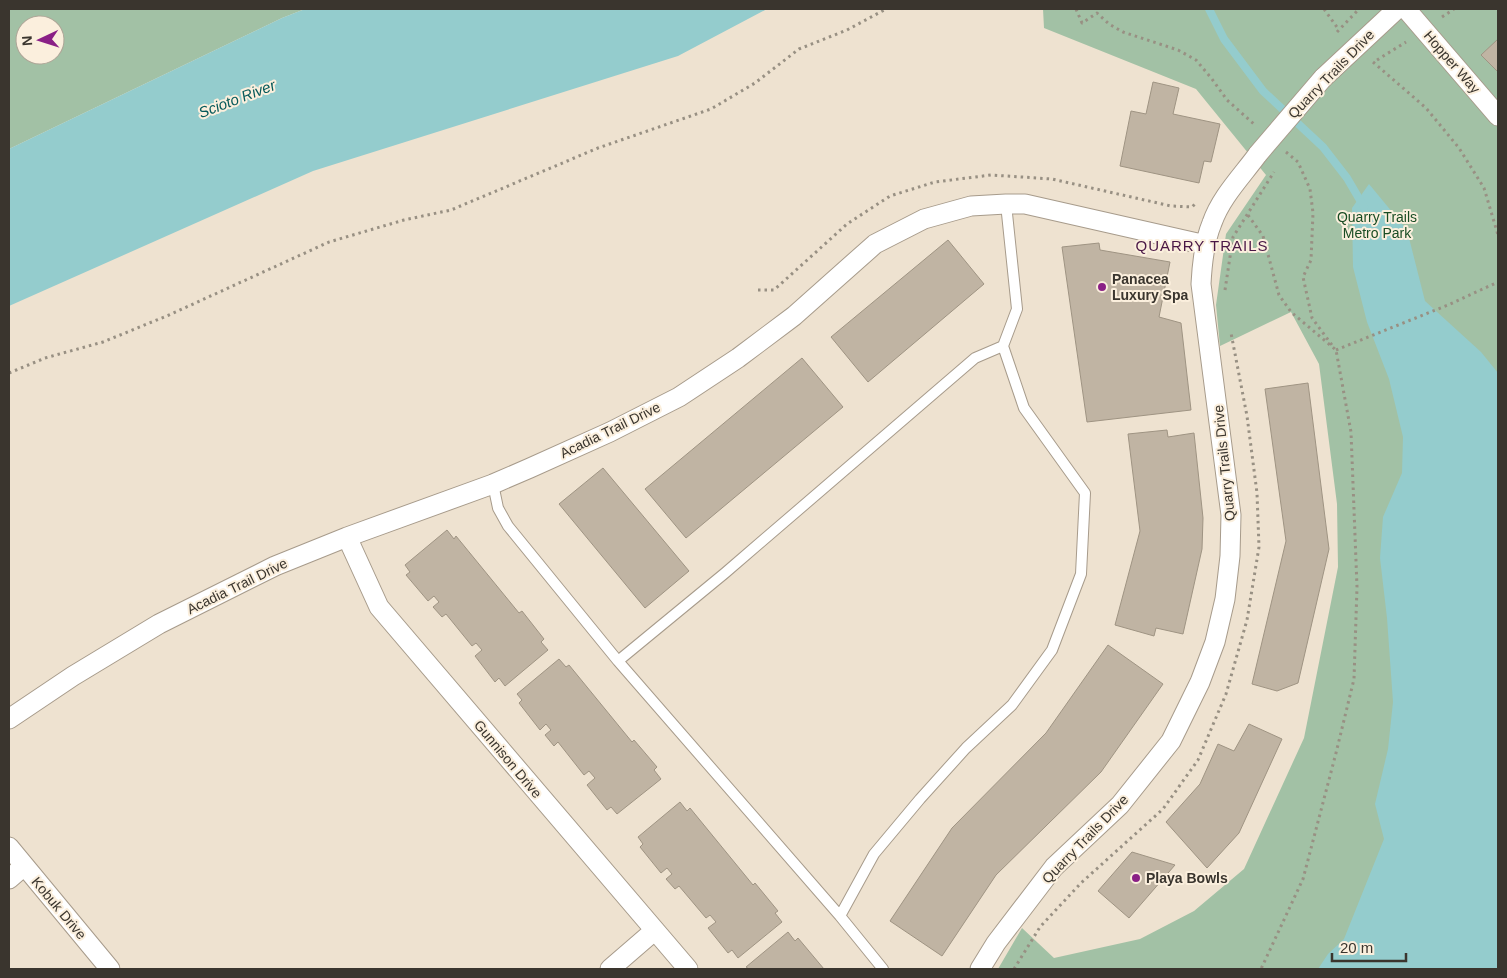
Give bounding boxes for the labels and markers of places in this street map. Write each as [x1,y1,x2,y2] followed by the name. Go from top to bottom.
[1112,271,1188,303] place label: Panacea Luxury Spa
[1096,281,1108,293] marker: Panacea Luxury Spa
[1146,870,1228,886] place label: Playa Bowls
[1130,872,1142,884] marker: Playa Bowls

